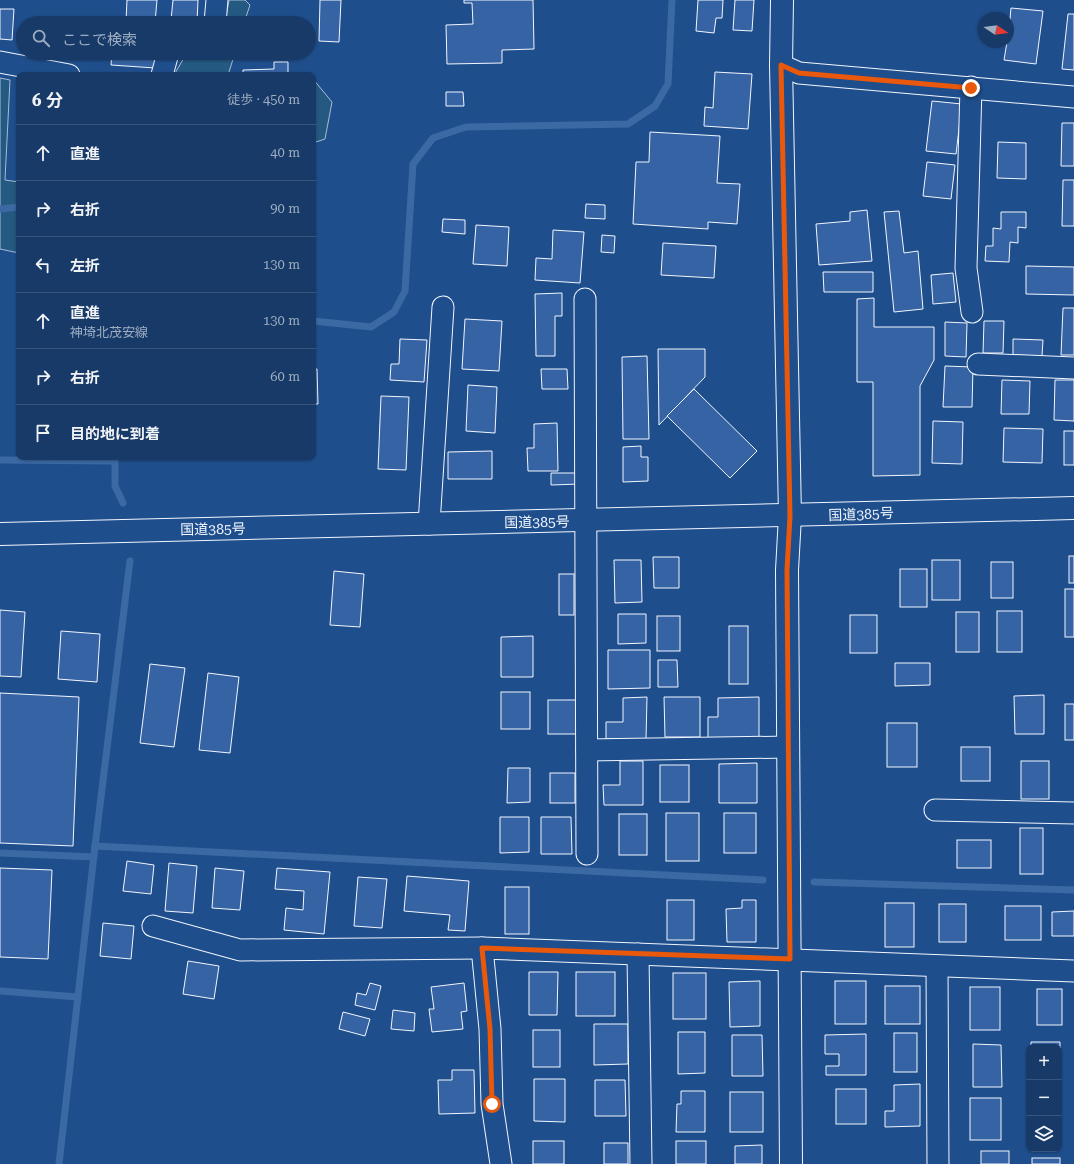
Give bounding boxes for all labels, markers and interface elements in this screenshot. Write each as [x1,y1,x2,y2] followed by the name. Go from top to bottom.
[978,12,1014,48] north arrow
[16,16,316,60] search box
[30,27,52,49] icon: search
[62,31,137,49] text: ここで検索
[962,79,980,97] route end
[32,90,63,110] text: 6 分
[227,92,300,107] text: 徒歩 · 450 m
[32,142,54,164] icon: ahead
[70,145,100,163] text: 直進
[270,145,300,160] text: 40 m
[32,198,54,220] icon: right
[70,201,100,219] text: 右折
[270,201,300,216] text: 90 m
[32,254,54,276] icon: left
[70,257,100,275] text: 左折
[263,257,300,272] text: 130 m
[70,304,100,322] text: 直進
[32,310,54,332] icon: ahead
[263,313,300,328] text: 130 m
[70,325,148,340] text: 神埼北茂安線
[32,366,54,388] icon: right
[70,369,100,387] text: 右折
[270,369,300,384] text: 60 m
[32,422,54,444] icon: arrive
[70,425,160,443] text: 目的地に到着
[828,505,894,523] street label: 国道385号
[504,513,570,531] street label: 国道385号
[180,520,246,538] street label: 国道385号
[1026,1044,1062,1152] map controls
[1026,1044,1062,1080] button: +
[1026,1080,1062,1116] button: −
[483,1095,501,1113] route start
[1026,1116,1062,1152] button: layers

